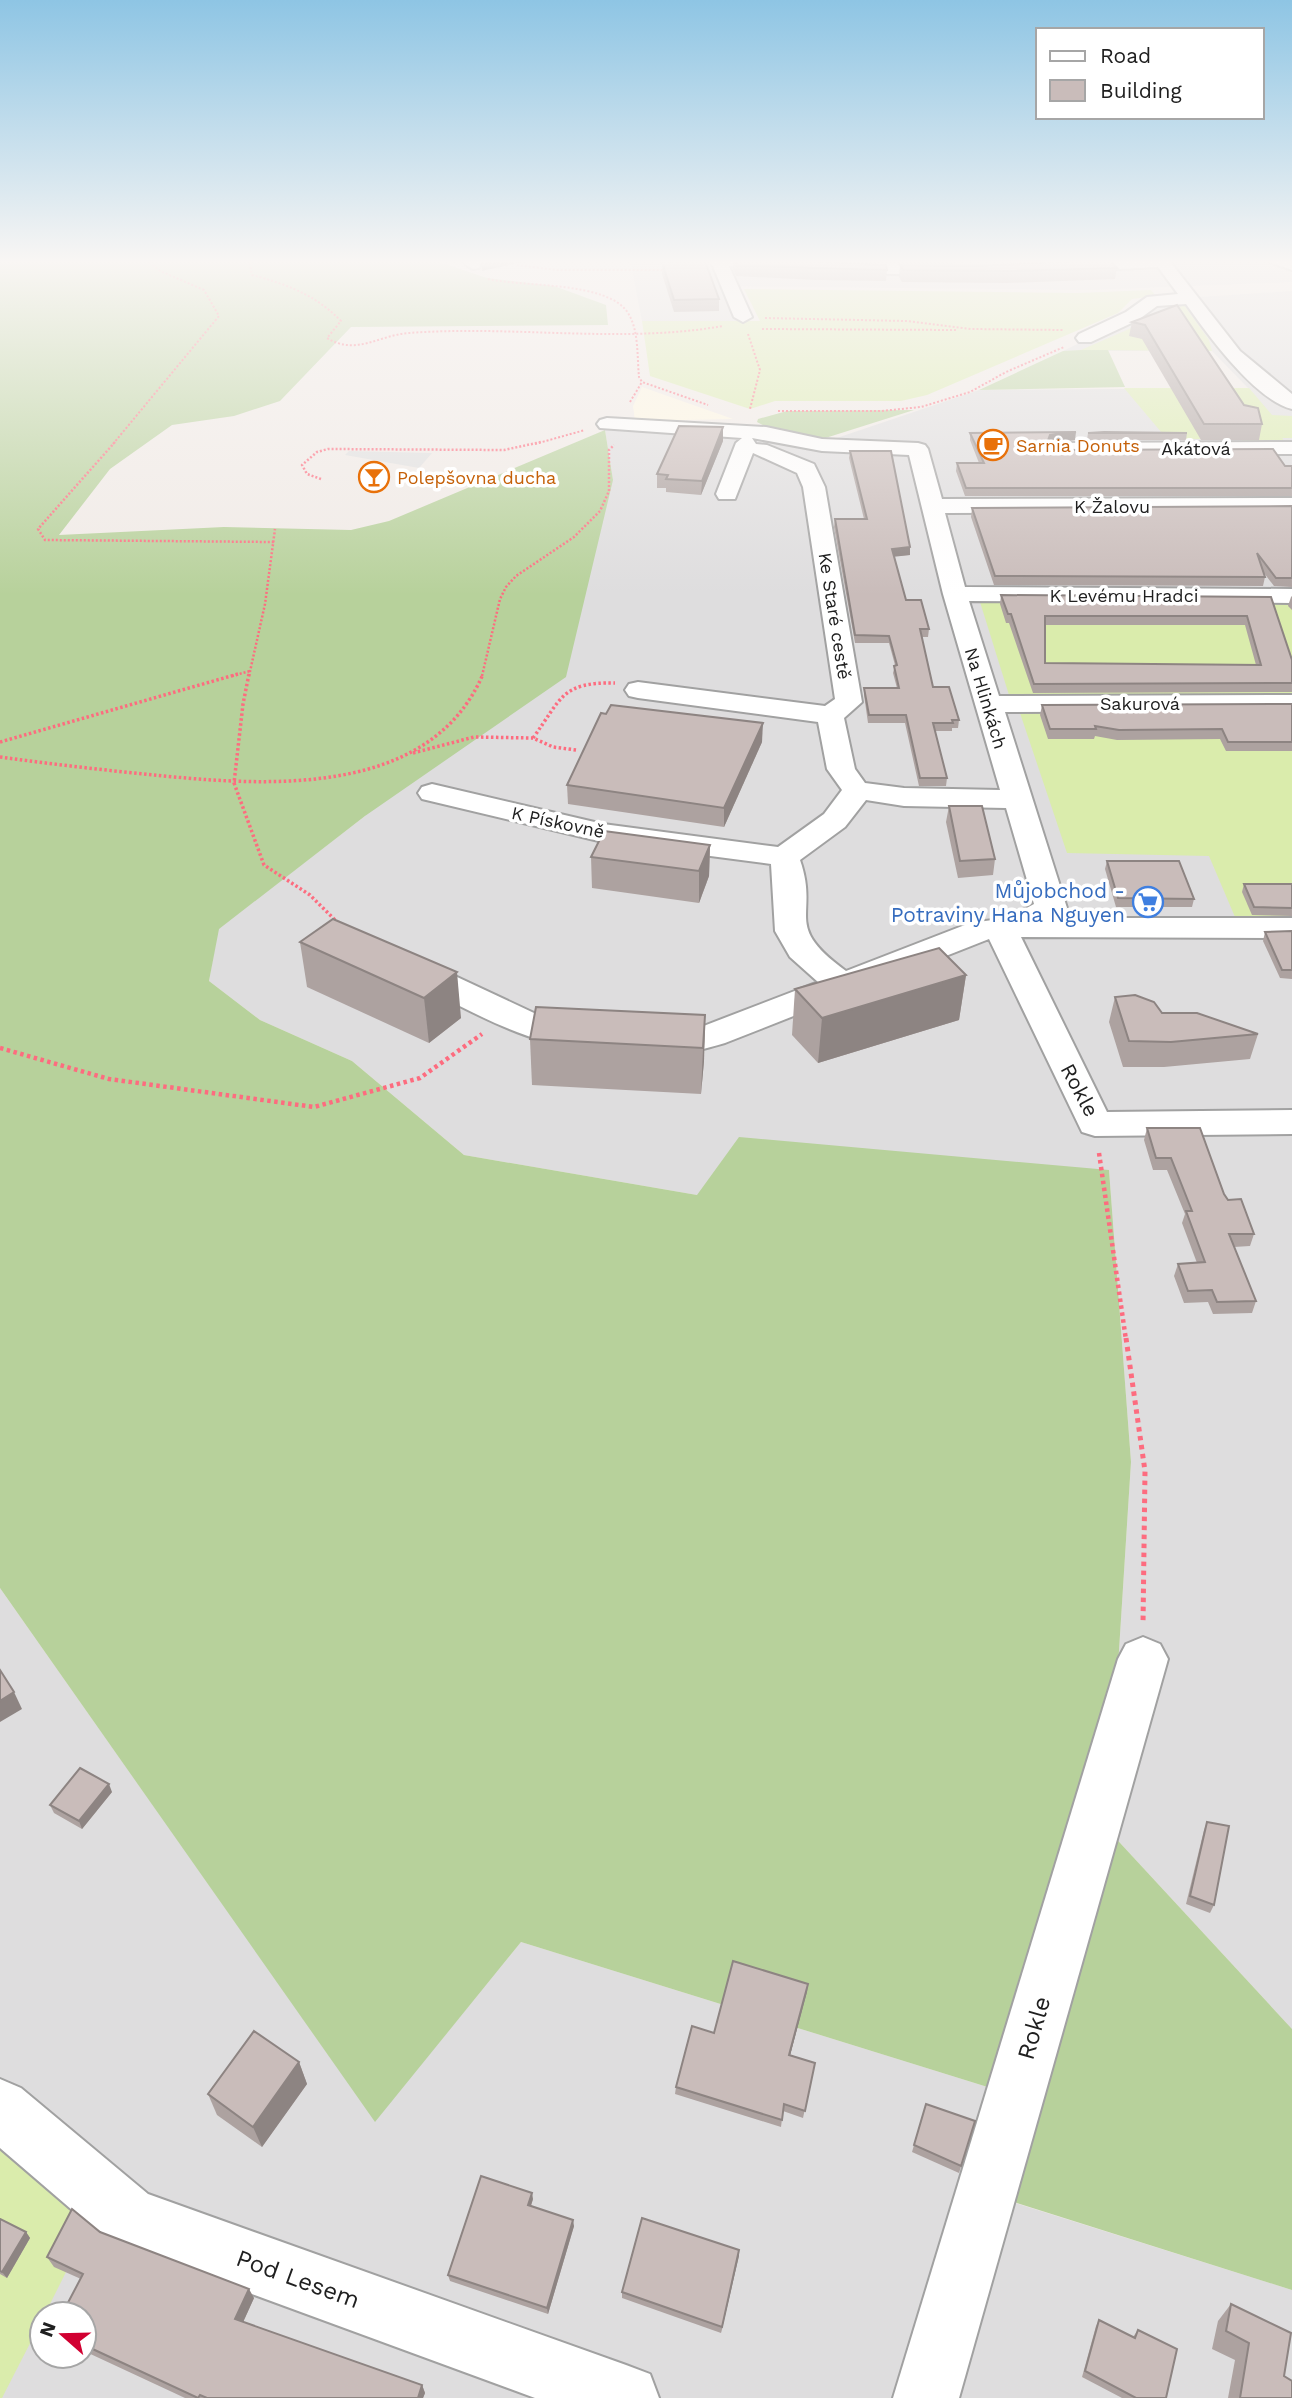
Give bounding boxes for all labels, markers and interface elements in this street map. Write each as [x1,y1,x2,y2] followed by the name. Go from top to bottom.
[1036,28,1264,119] legend
[1100,43,1151,68] text: Road
[1100,78,1182,103] text: Building
[976,428,1010,462] cafe icon: Sarnia Donuts
[1016,435,1140,456] place label: Sarnia Donuts
[1161,438,1231,459] street label: Akátová
[357,460,391,494] bar icon: Polepšovna ducha
[397,467,556,488] place label: Polepšovna ducha
[1074,496,1150,517] street label: K Žalovu
[815,551,855,681] street label: Ke Staré cestě
[1049,585,1199,606] street label: K Levému Hradci
[961,645,1011,751] street label: Na Hlinkách
[1100,693,1180,714] street label: Sakurová
[510,802,606,842] street label: K Pískovně
[891,878,1125,927] place label: Můjobchod - Potraviny Hana Nguyen
[1131,885,1165,919] supermarket icon: Můjobchod - Potraviny Hana Nguyen
[1056,1059,1104,1121] street label: Rokle
[1012,1993,1056,2063] street label: Rokle
[232,2244,364,2314] street label: Pod Lesem
[28,2300,98,2370] north arrow
[34,2319,61,2340] text: N

